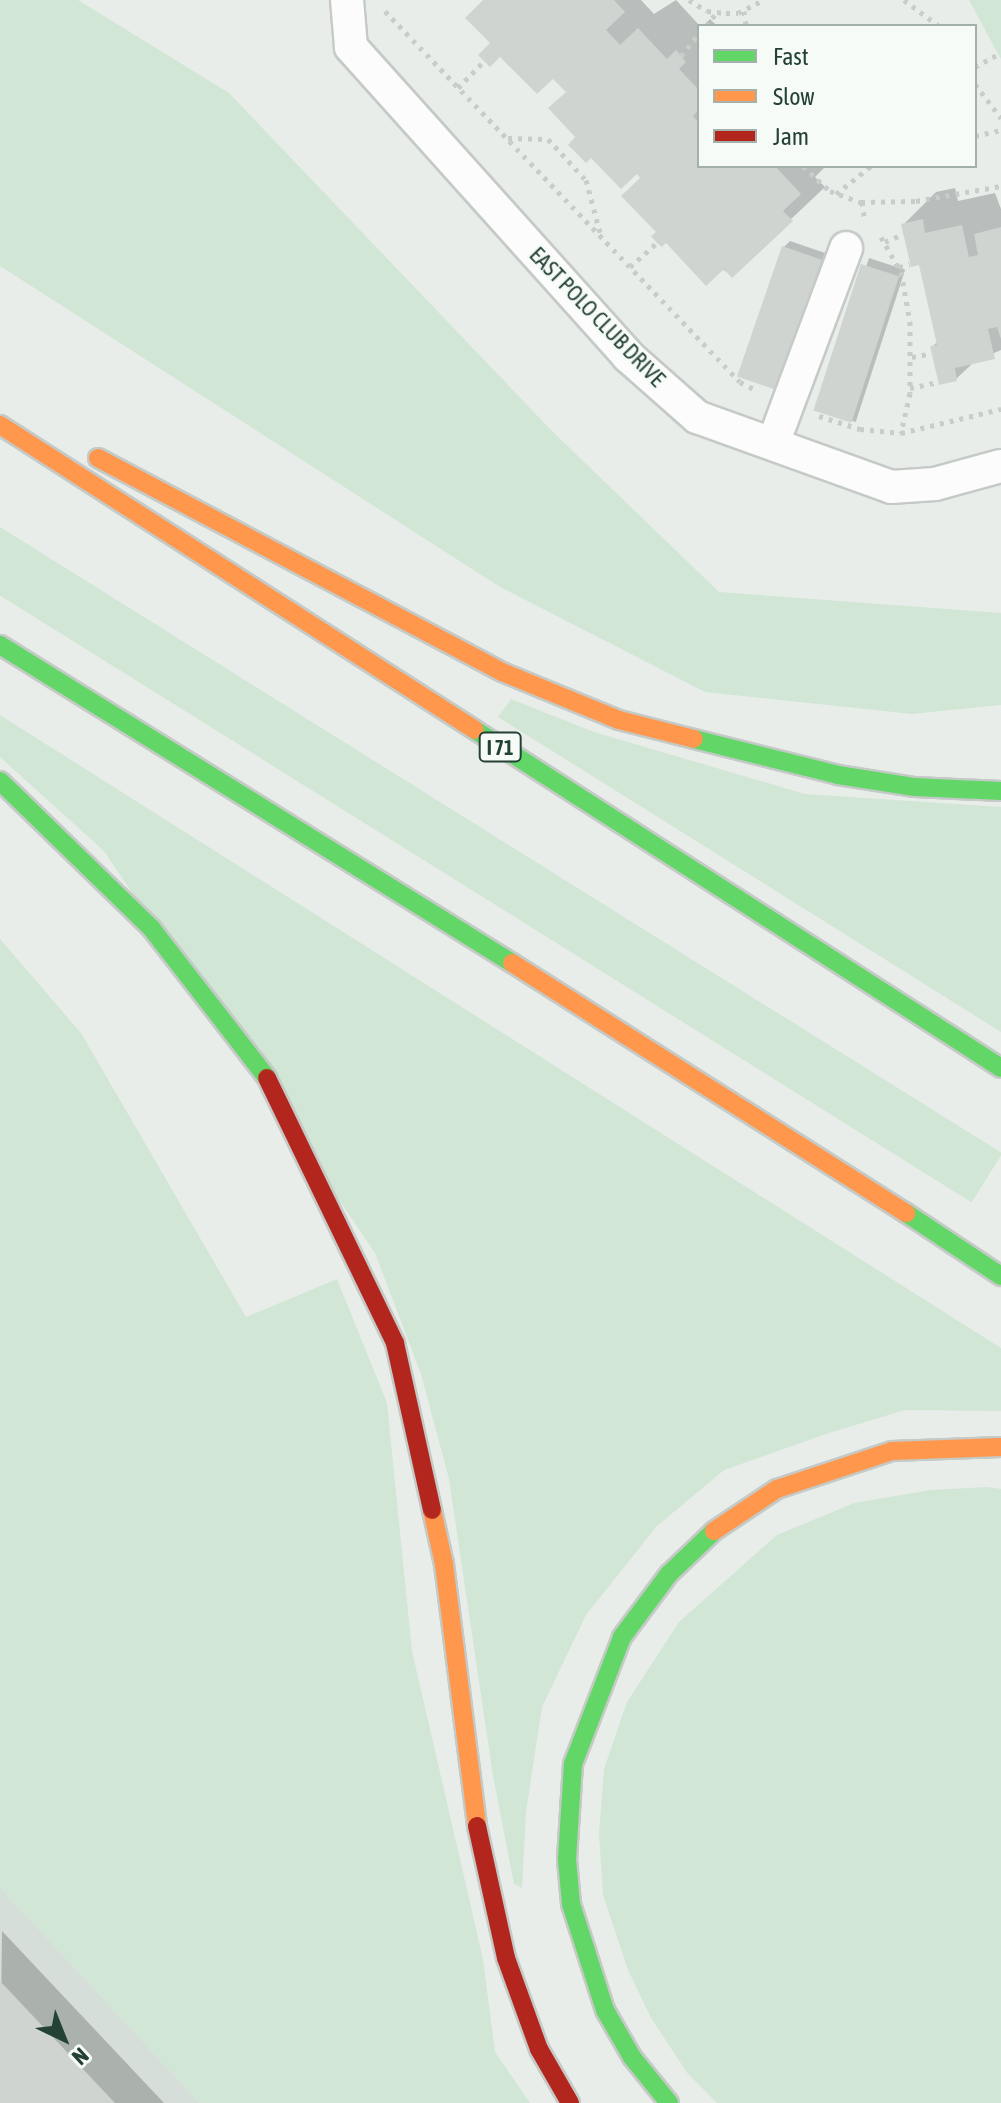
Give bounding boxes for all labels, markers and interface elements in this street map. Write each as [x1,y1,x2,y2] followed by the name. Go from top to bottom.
[697,24,977,168] legend
[773,43,809,70] text: Fast
[773,83,815,110] text: Slow
[773,123,809,150] text: Jam
[524,242,670,392] street label: EAST POLO CLUB DRIVE
[478,731,522,763] road number: I 71
[24,1999,104,2079] north arrow
[67,2043,94,2070] text: N

